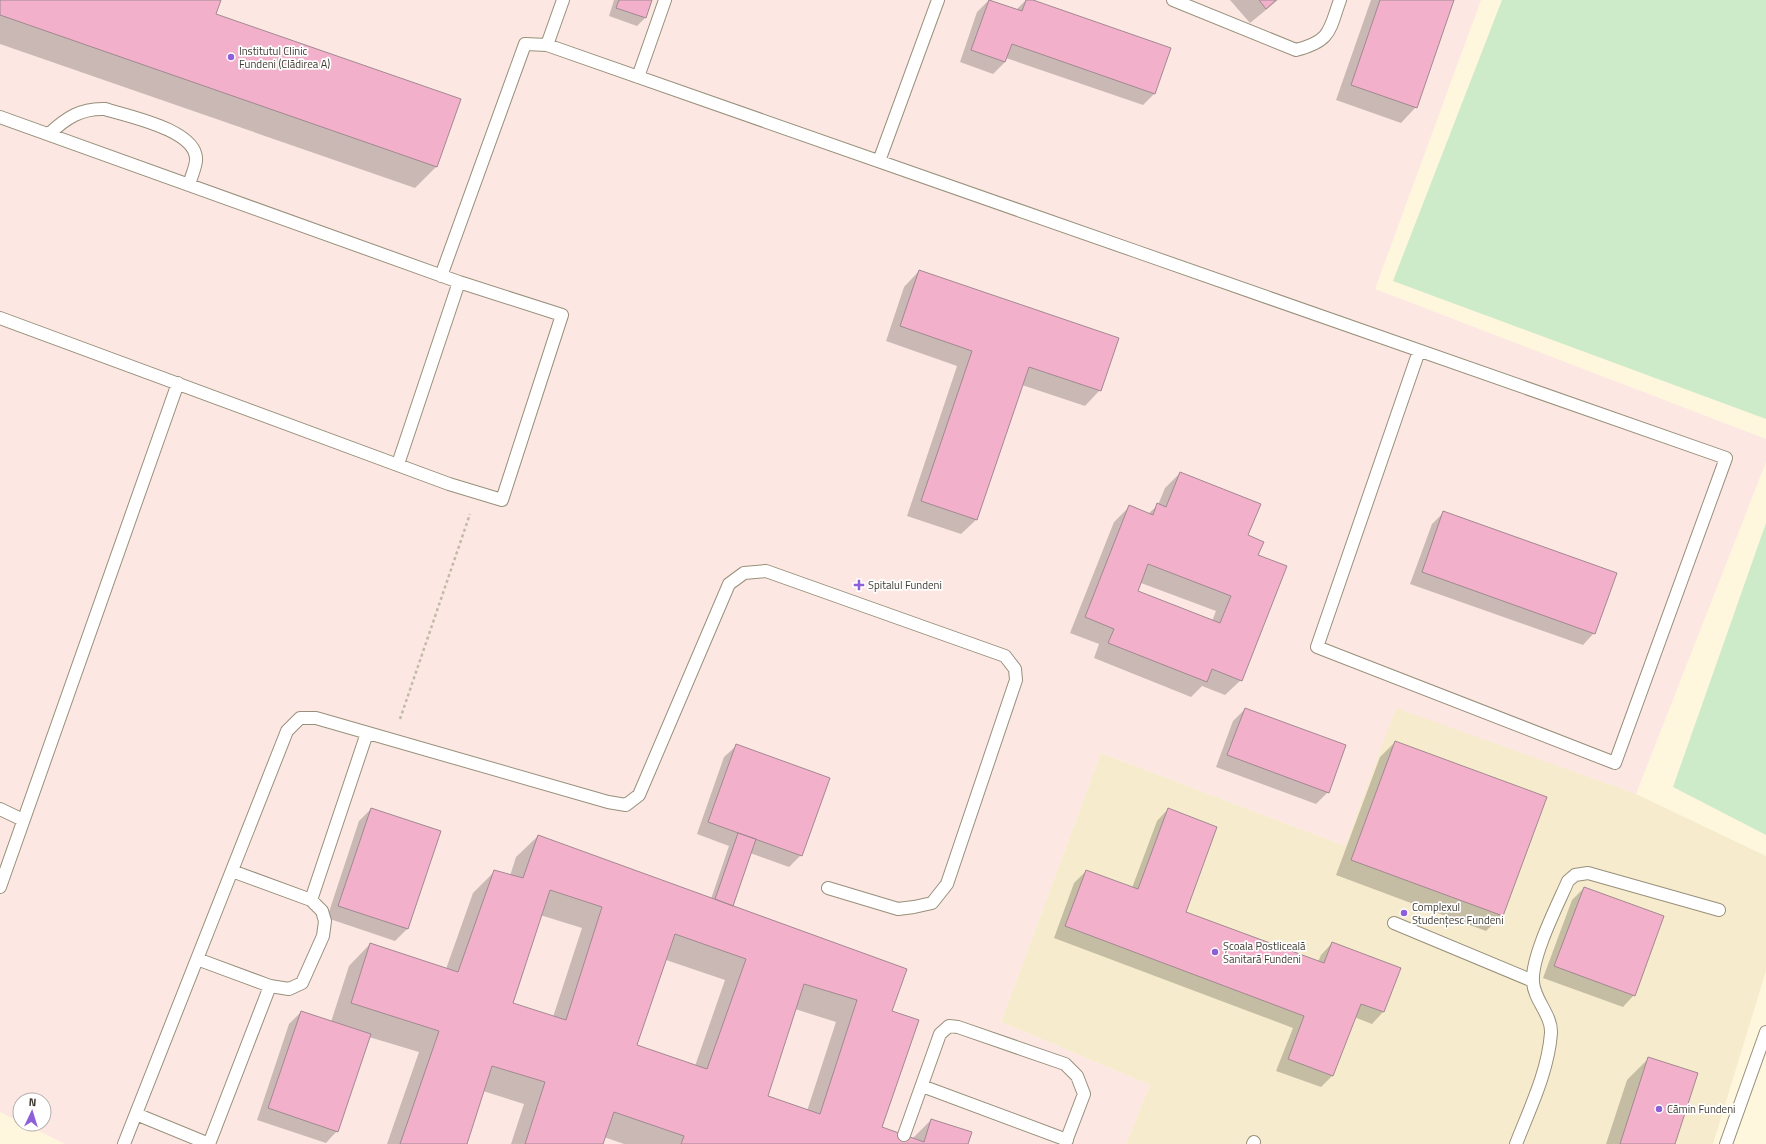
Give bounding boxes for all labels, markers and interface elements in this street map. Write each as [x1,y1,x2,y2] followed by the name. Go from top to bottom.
[239,43,330,72] place label: Institutul Clinic Fundeni (Clădirea A)
[226,52,236,62] marker: Institutul Clinic Fundeni (Clădirea A)
[868,577,942,593] place label: Spitalul Fundeni
[853,579,865,591] marker: Spitalul Fundeni
[1412,899,1504,928] place label: Complexul Studențesc Fundeni
[1399,908,1409,918] marker: Complexul Studențesc Fundeni
[1223,938,1306,967] place label: Școala Postliceală Sanitară Fundeni
[1210,947,1220,957] marker: Școala Postliceală Sanitară Fundeni
[12,1092,52,1132] north arrow
[28,1094,37,1110] text: N
[1667,1101,1735,1117] place label: Cămin Fundeni
[1654,1104,1664,1114] marker: Cămin Fundeni

